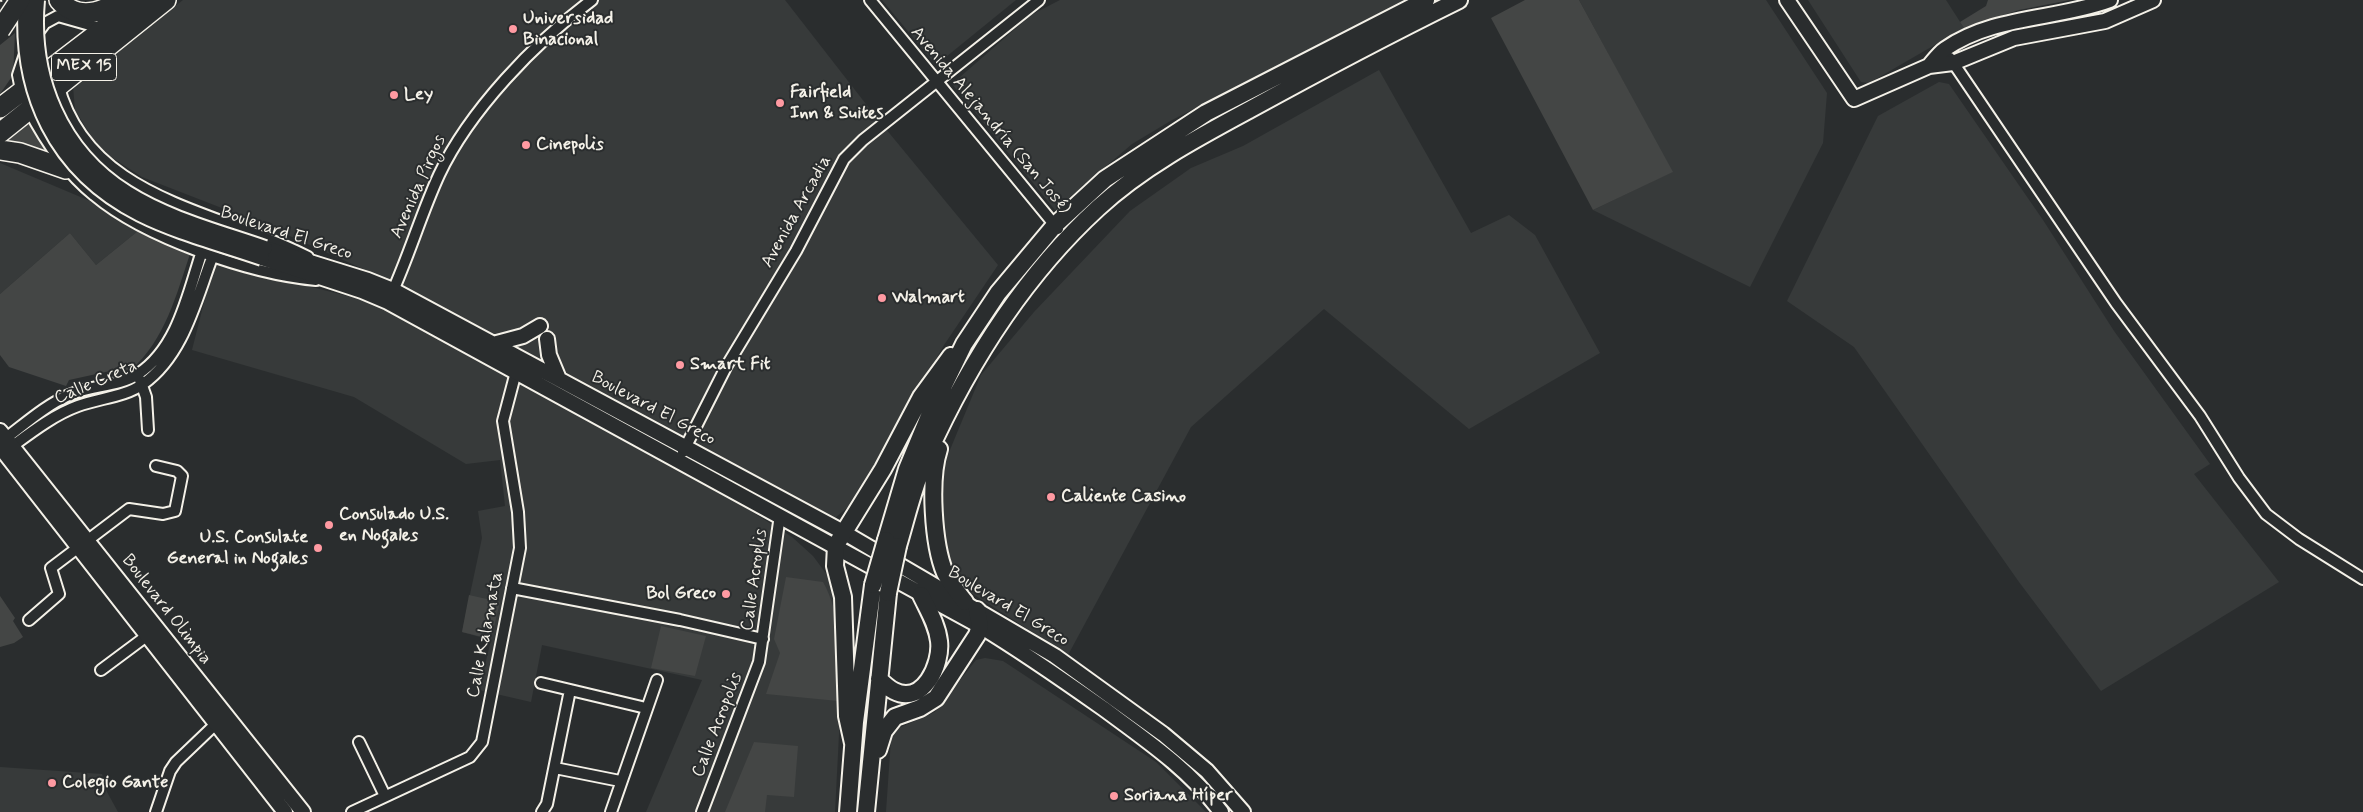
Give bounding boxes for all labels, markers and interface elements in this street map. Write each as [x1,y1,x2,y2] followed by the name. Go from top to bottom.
[523,8,613,50] place label: Universidad Binacional
[507,23,519,35] marker: Universidad Binacional
[905,23,1075,219] street label: Avenida Alejandría (San José)
[52,54,116,80] road number: MEX 15
[790,82,883,125] place label: Fairfield Inn & Suites
[404,84,433,106] place label: Ley
[388,89,400,101] marker: Ley
[774,97,786,109] marker: Fairfield Inn & Suites
[387,132,451,242] street label: Avenida Pirgos
[536,134,604,156] place label: Cinepolis
[520,139,532,151] marker: Cinepolis
[757,152,837,272] street label: Avenida Arcadia
[217,202,355,266] street label: Boulevard El Greco
[892,287,965,309] place label: Walmart
[876,292,888,304] marker: Walmart
[690,354,770,376] place label: Smart Fit
[51,356,141,410] street label: Calle Creta
[674,359,686,371] marker: Smart Fit
[587,367,719,451] street label: Boulevard El Greco
[1061,486,1186,508] place label: Caliente Casino
[1045,491,1057,503] marker: Caliente Casino
[339,504,449,546] place label: Consulado U.S. en Nogales
[323,519,335,531] marker: Consulado U.S. en Nogales
[167,527,308,570] place label: U.S. Consulate General in Nogales
[737,528,773,632] street label: Calle Acroplis
[312,542,324,554] marker: U.S. Consulate General in Nogales
[116,551,216,669] street label: Boulevard Olimpia
[943,562,1073,652] street label: Boulevard El Greco
[463,570,509,700] street label: Calle Kalamata
[646,583,716,605] place label: Bol Greco
[720,588,732,600] marker: Bol Greco
[688,670,748,780] street label: Calle Acropolis
[62,772,168,794] place label: Colegio Gante
[46,777,58,789] marker: Colegio Gante
[1124,785,1232,807] place label: Soriana Híper
[1108,790,1120,802] marker: Soriana Híper

